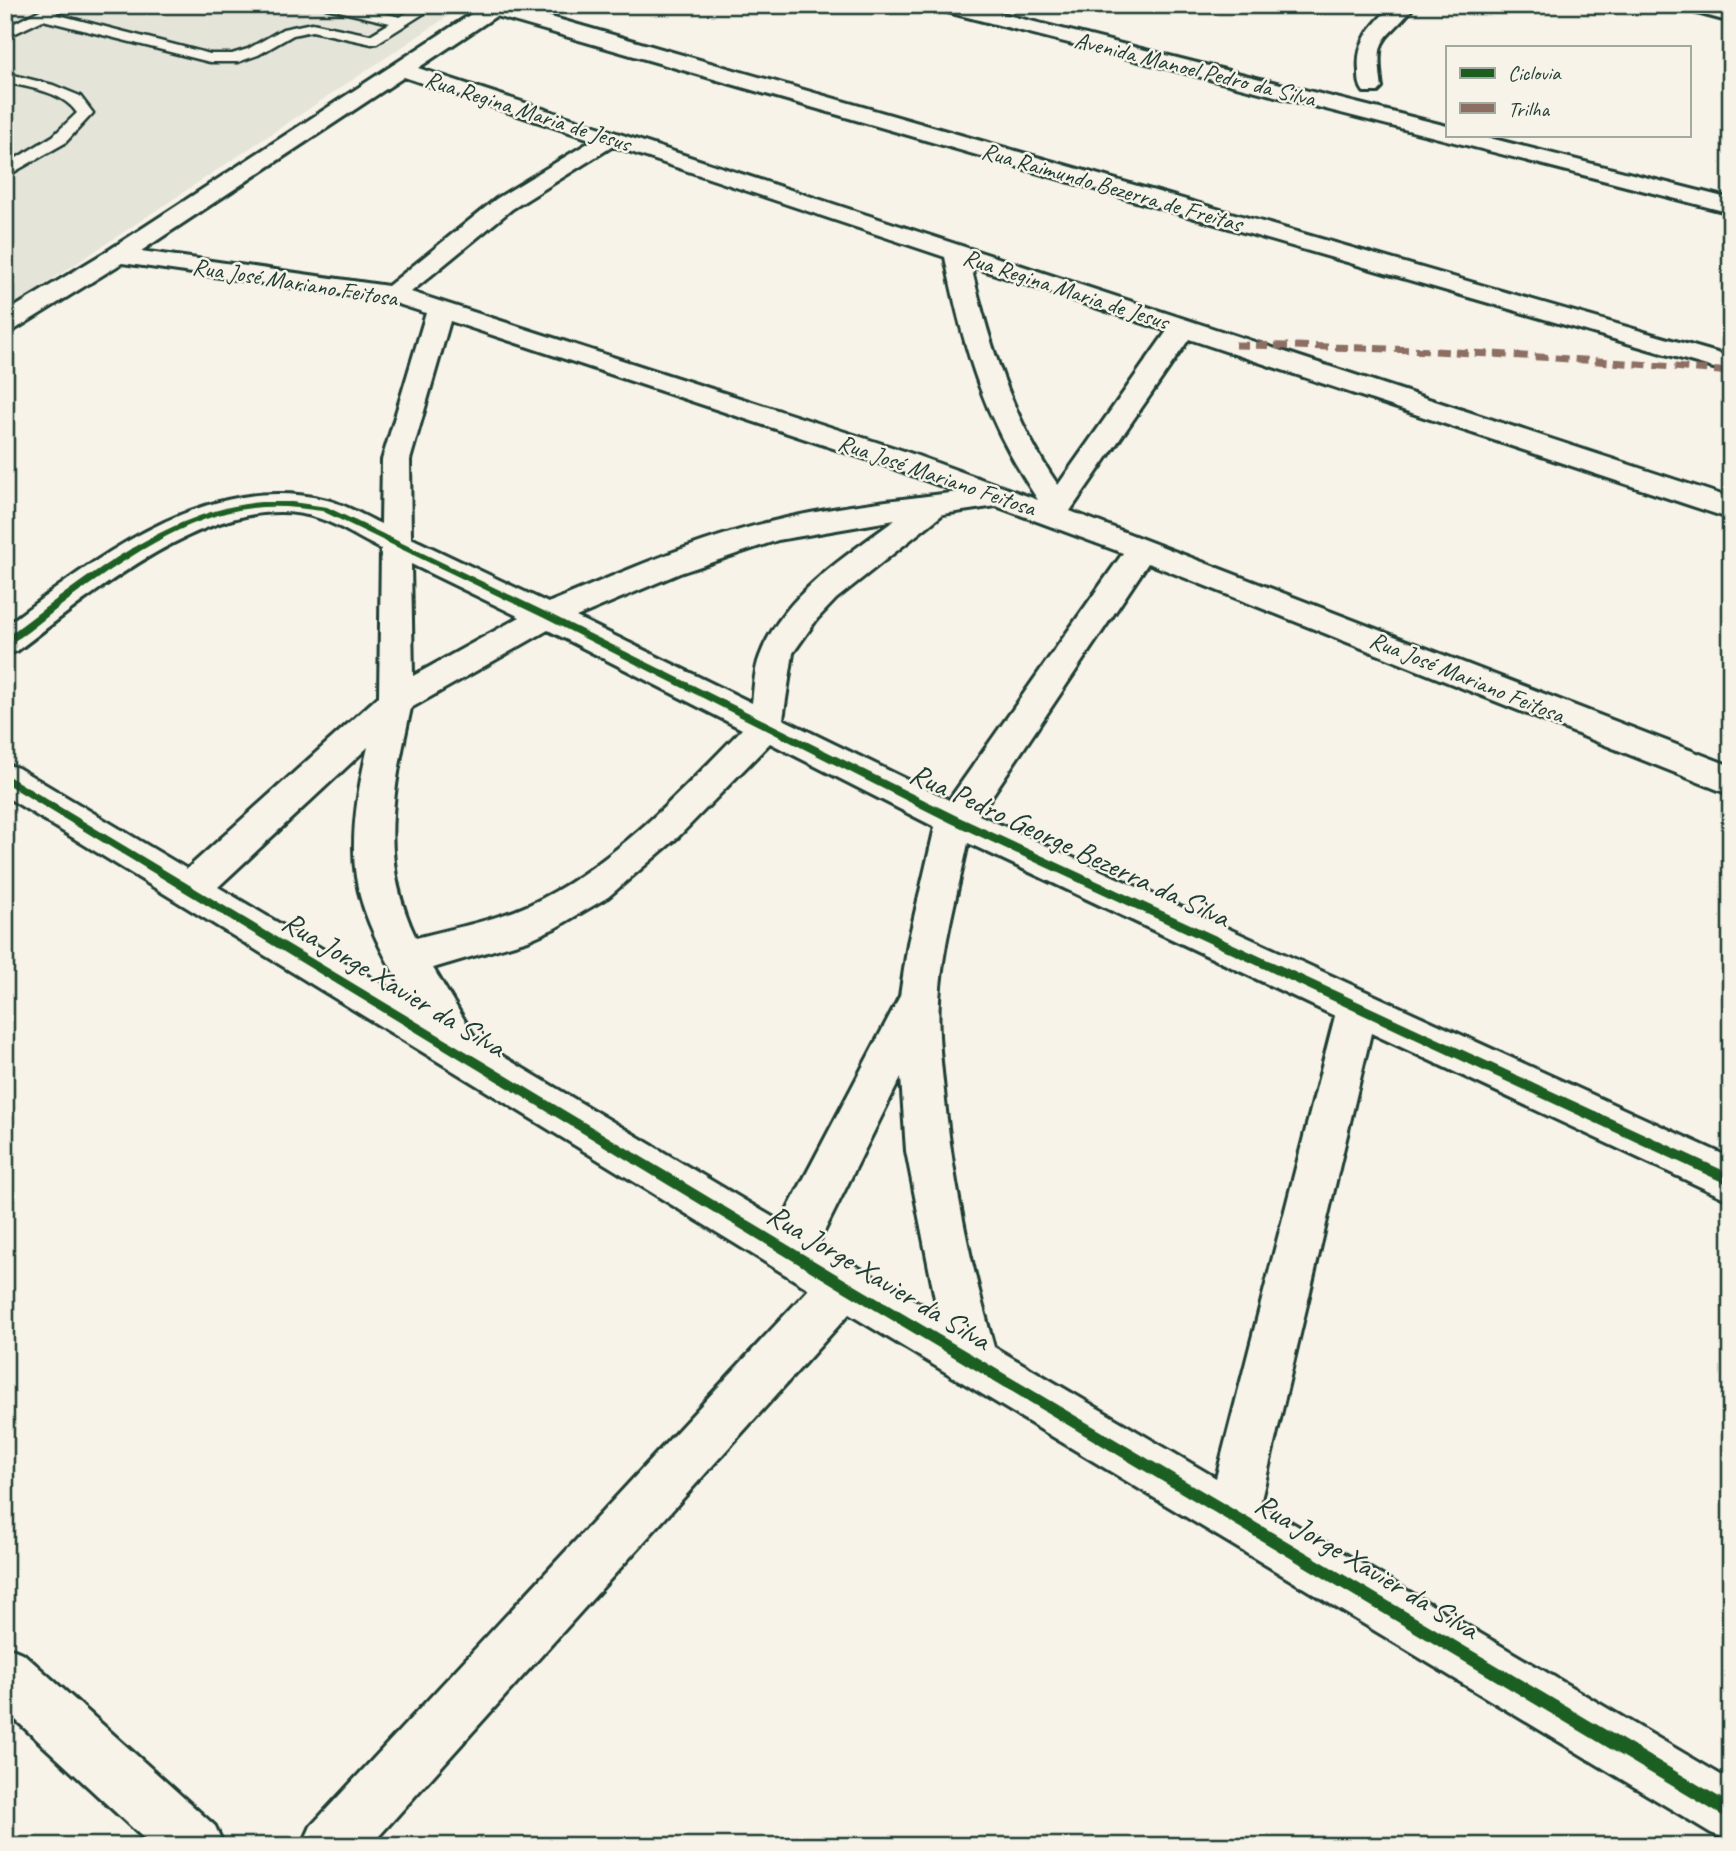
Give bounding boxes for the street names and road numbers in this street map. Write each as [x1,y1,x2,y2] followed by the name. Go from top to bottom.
[1072,25,1320,114] street label: Avenida Manoel Pedro da Silva
[421,64,636,159] street label: Rua Regina Maria de Jesus
[978,135,1248,239] street label: Rua Raimundo Bezerra de Freitas
[959,242,1174,337] street label: Rua Regina Maria de Jesus
[191,251,401,313] street label: Rua José Mariano Feitosa
[834,427,1041,523] street label: Rua José Mariano Feitosa
[1365,624,1570,730] street label: Rua José Mariano Feitosa
[904,754,1238,937] street label: Rua Pedro George Bezerra da Silva
[275,902,514,1067] street label: Rua Jorge Xavier da Silva
[760,1195,999,1360] street label: Rua Jorge Xavier da Silva
[1248,1484,1487,1649] street label: Rua Jorge Xavier da Silva

